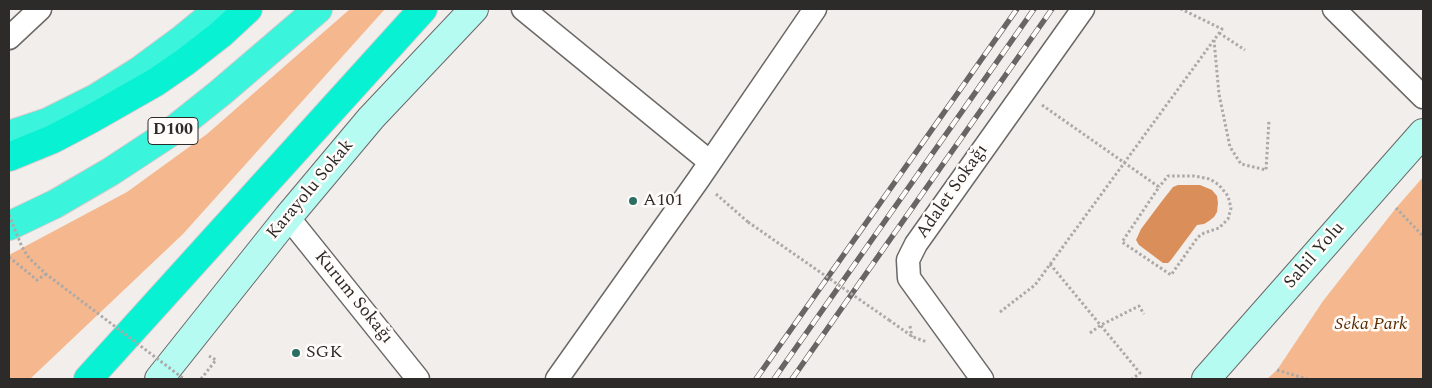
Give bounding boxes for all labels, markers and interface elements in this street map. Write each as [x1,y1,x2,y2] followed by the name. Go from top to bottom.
[148,118,198,144] road number: D100
[263,136,359,244] street label: Karayolu Sokak
[912,141,994,243] street label: Adalet Sokağı
[643,190,683,212] place label: A101
[627,195,639,207] marker: A101
[1280,218,1350,294] street label: Sahil Yolu
[309,247,397,349] street label: Kurum Sokağı
[1335,314,1407,336] park label: Seka Park
[306,342,342,364] place label: SGK
[290,347,302,359] marker: SGK

